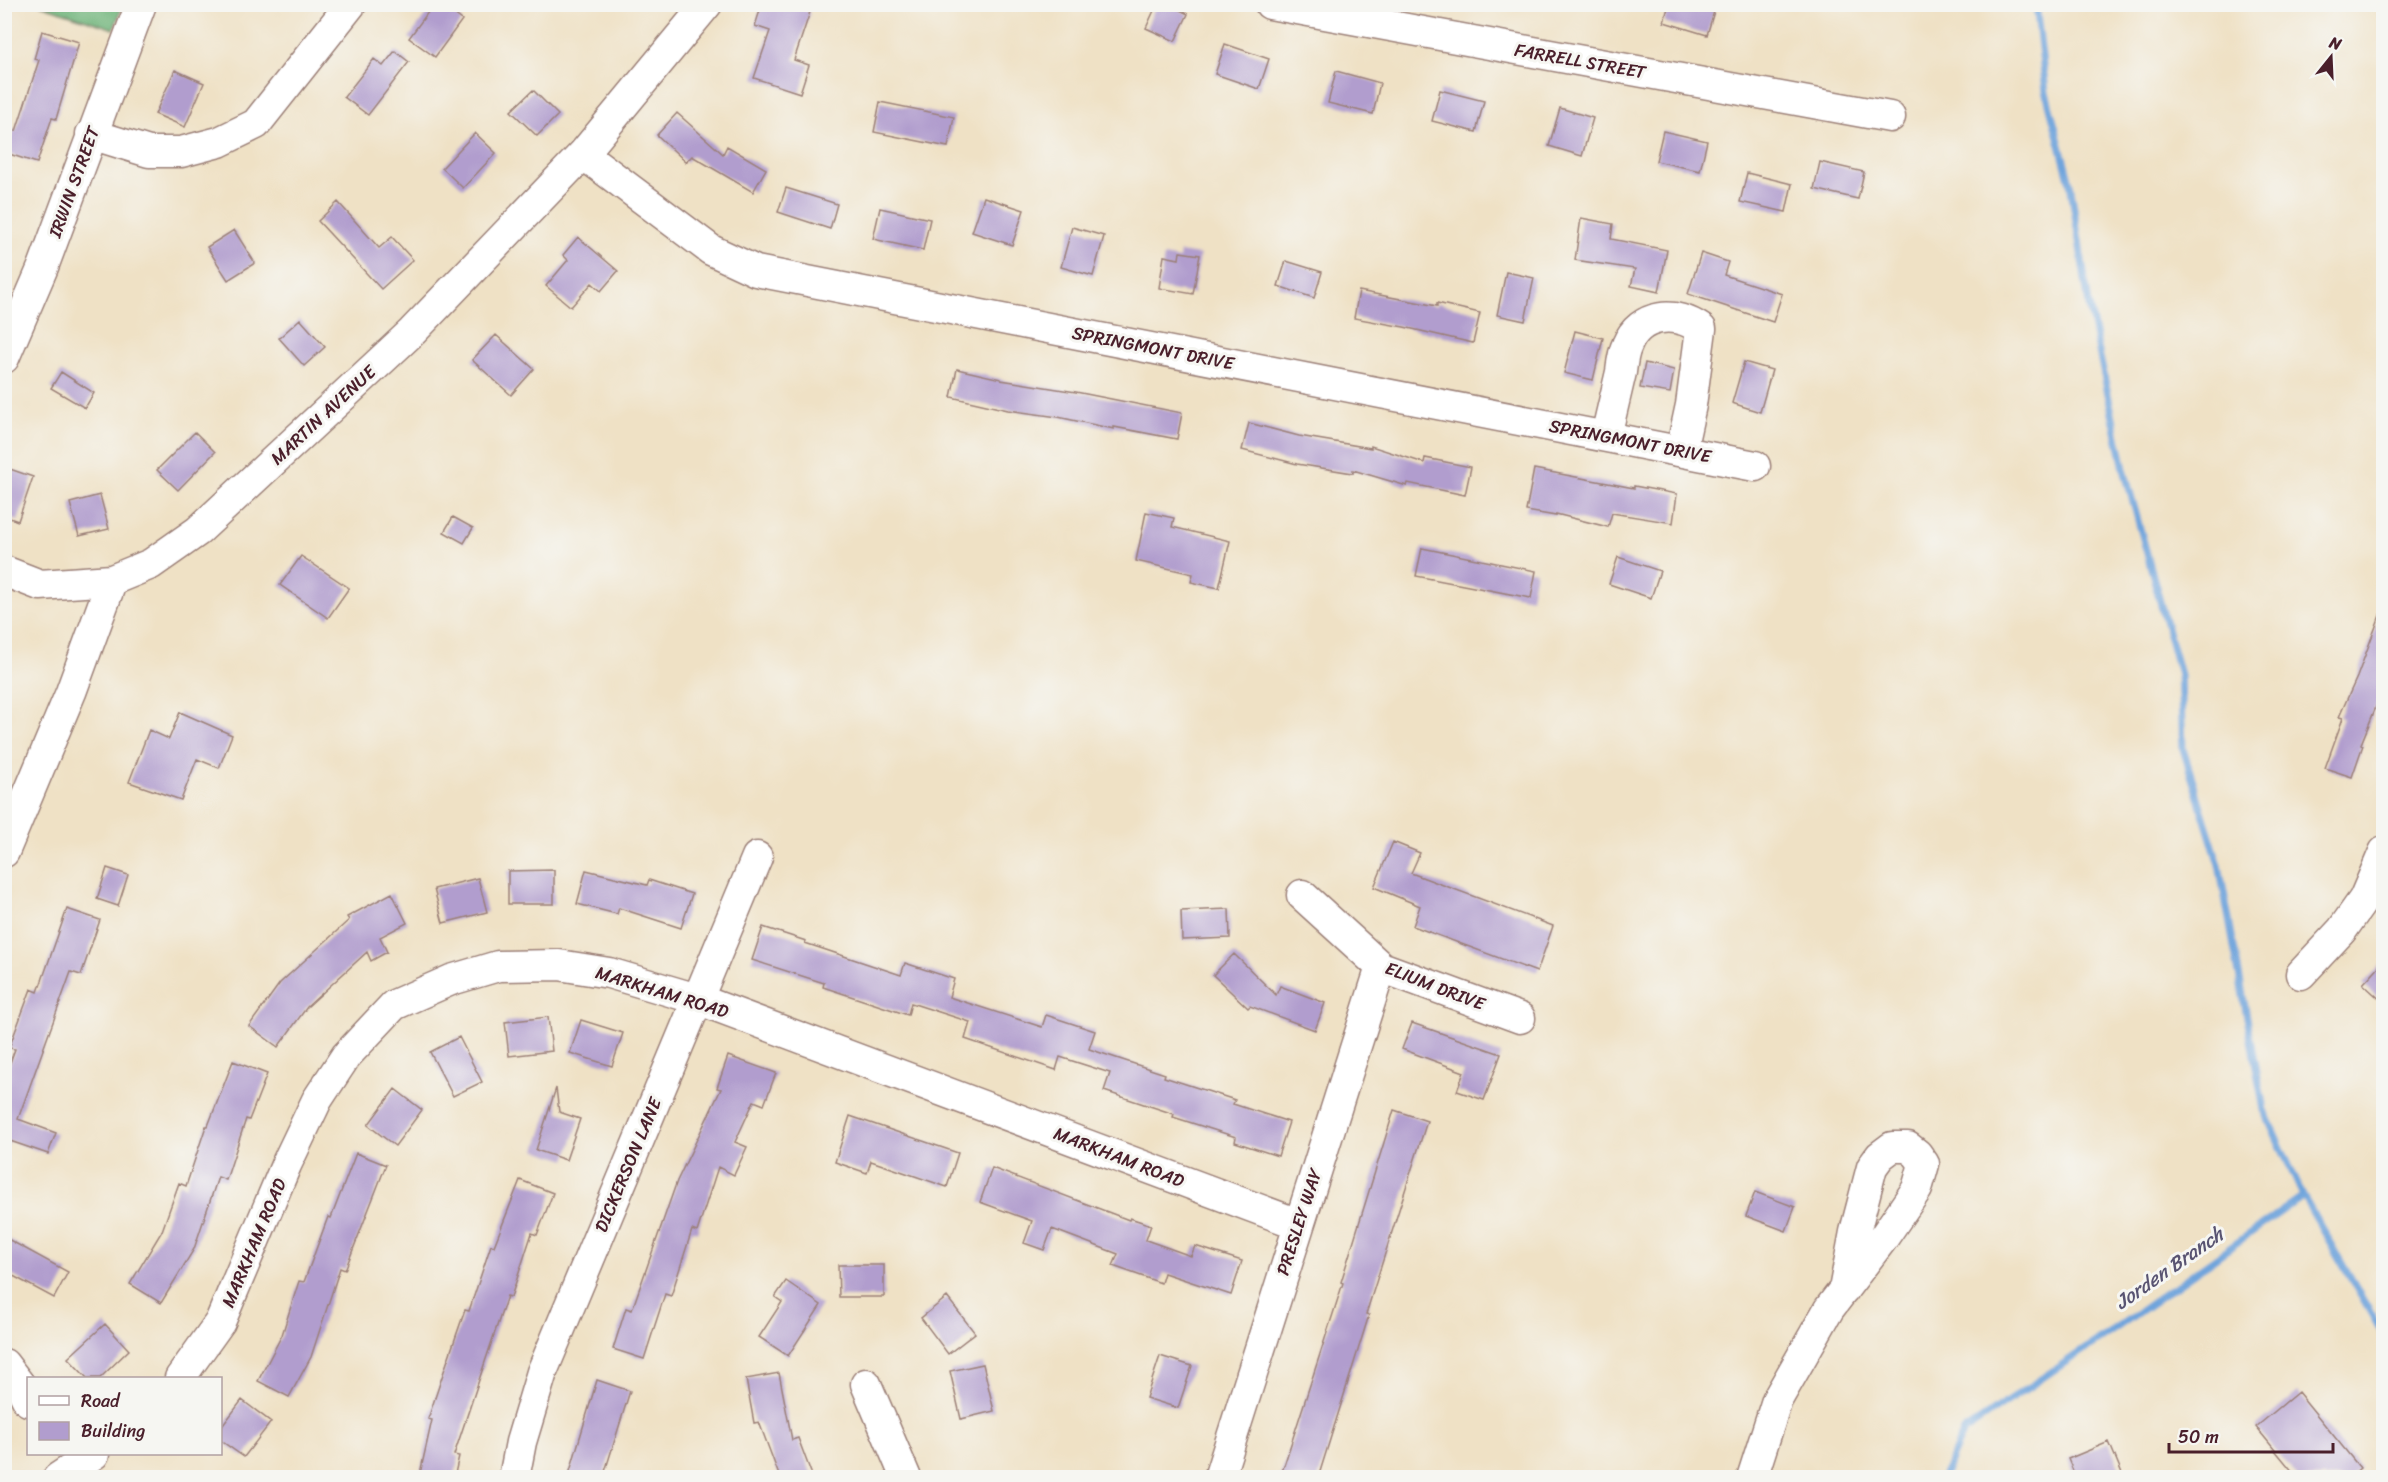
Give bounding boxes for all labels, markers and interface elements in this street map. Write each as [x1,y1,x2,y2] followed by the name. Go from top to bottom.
[2301,27,2361,87] north arrow
[2325,27,2346,59] text: N
[1512,34,1649,88] street label: FARRELL STREET
[39,121,109,243] street label: IRWIN STREET
[1069,317,1238,380] street label: SPRINGMONT DRIVE
[262,356,384,473] street label: MARTIN AVENUE
[1546,410,1715,473] street label: SPRINGMONT DRIVE
[1380,952,1491,1020] street label: ELIUM DRIVE
[591,957,733,1028] street label: MARKHAM ROAD
[585,1092,671,1238] street label: DICKERSON LANE
[1049,1117,1189,1197] street label: MARKHAM ROAD
[1267,1164,1332,1279] street label: PRESLEY WAY
[212,1173,296,1313] street label: MARKHAM ROAD
[2107,1217,2232,1319] water label: Jorden Branch
[27,1377,222,1455] legend
[81,1385,121,1417] text: Road
[81,1415,145,1447] text: Building
[2169,1416,2332,1454] scale bar
[2178,1421,2219,1453] text: 50 m

